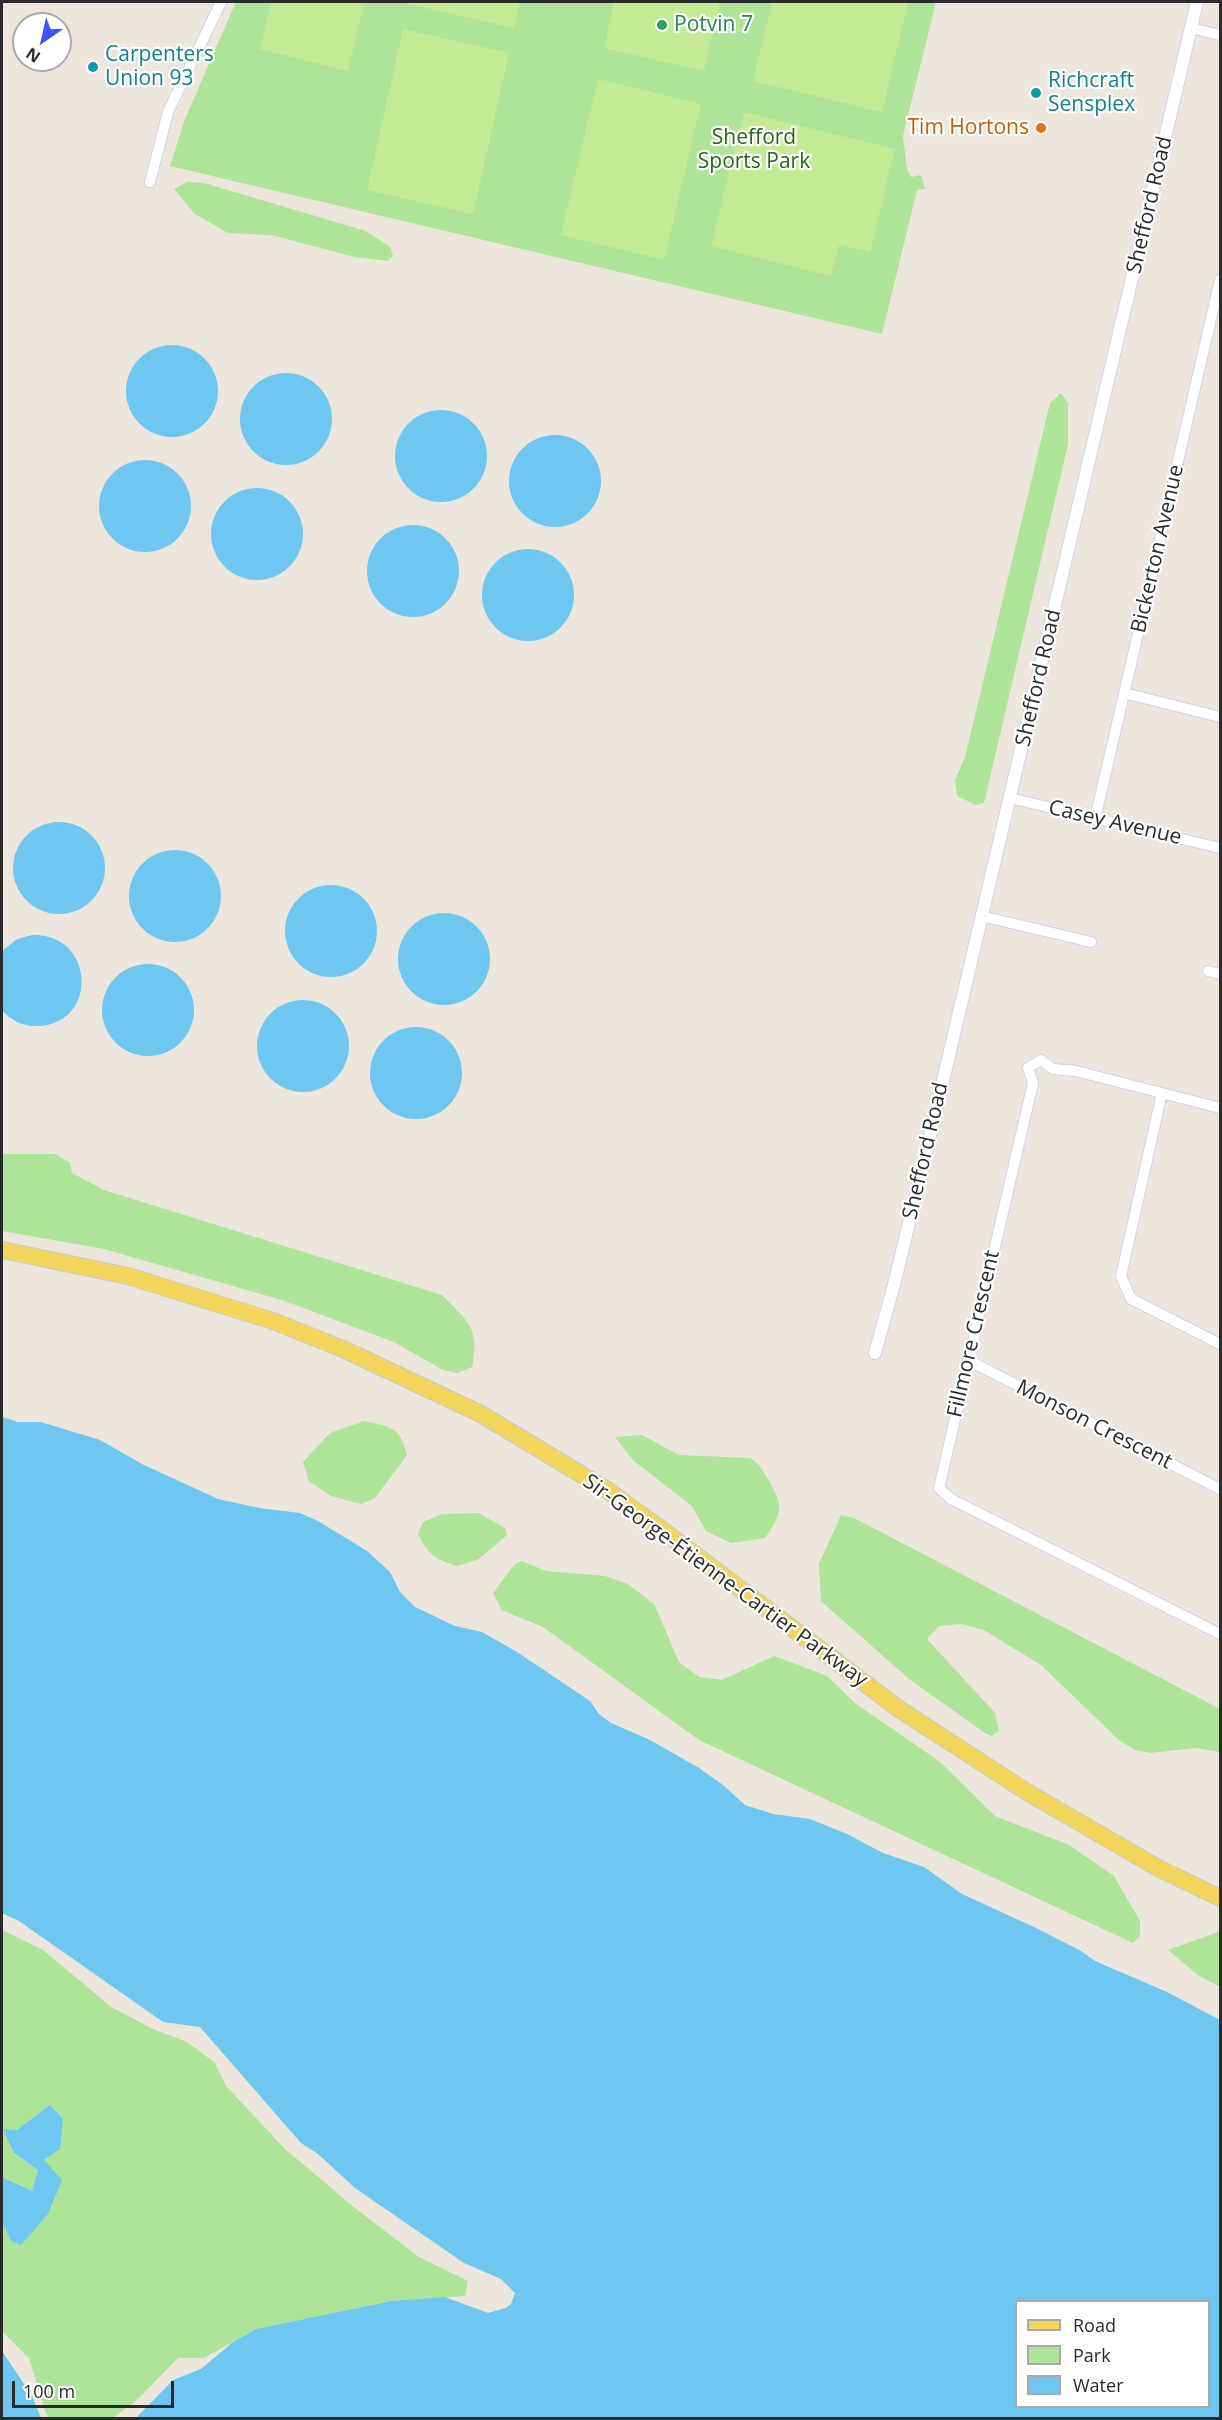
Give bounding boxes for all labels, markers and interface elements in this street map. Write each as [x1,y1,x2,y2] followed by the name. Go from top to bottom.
[12,12,72,72] north arrow
[674,12,753,38] place label: Potvin 7
[655,18,669,32] marker: Potvin 7
[105,42,214,92] place label: Carpenters Union 93
[22,43,45,68] text: N
[86,60,100,74] marker: Carpenters Union 93
[1048,68,1135,118] place label: Richcraft Sensplex
[1029,86,1043,100] marker: Richcraft Sensplex
[908,115,1029,141] place label: Tim Hortons
[1034,121,1048,135] marker: Tim Hortons
[698,125,810,175] park label: Shefford Sports Park
[1122,134,1178,276] street label: Shefford Road
[1126,462,1190,636] street label: Bickerton Avenue
[1011,607,1067,749] street label: Shefford Road
[1046,795,1184,851] street label: Casey Avenue
[898,1080,954,1222] street label: Shefford Road
[943,1248,1005,1420] street label: Fillmore Crescent
[1012,1375,1176,1475] street label: Monson Crescent
[578,1469,872,1693] street label: Sir-George-Étienne-Cartier Parkway
[1015,2300,1210,2408] legend
[1073,2313,1116,2337] text: Road
[1073,2343,1111,2367] text: Park
[15,2369,177,2407] scale bar
[1073,2373,1124,2397] text: Water
[23,2379,75,2403] text: 100 m

